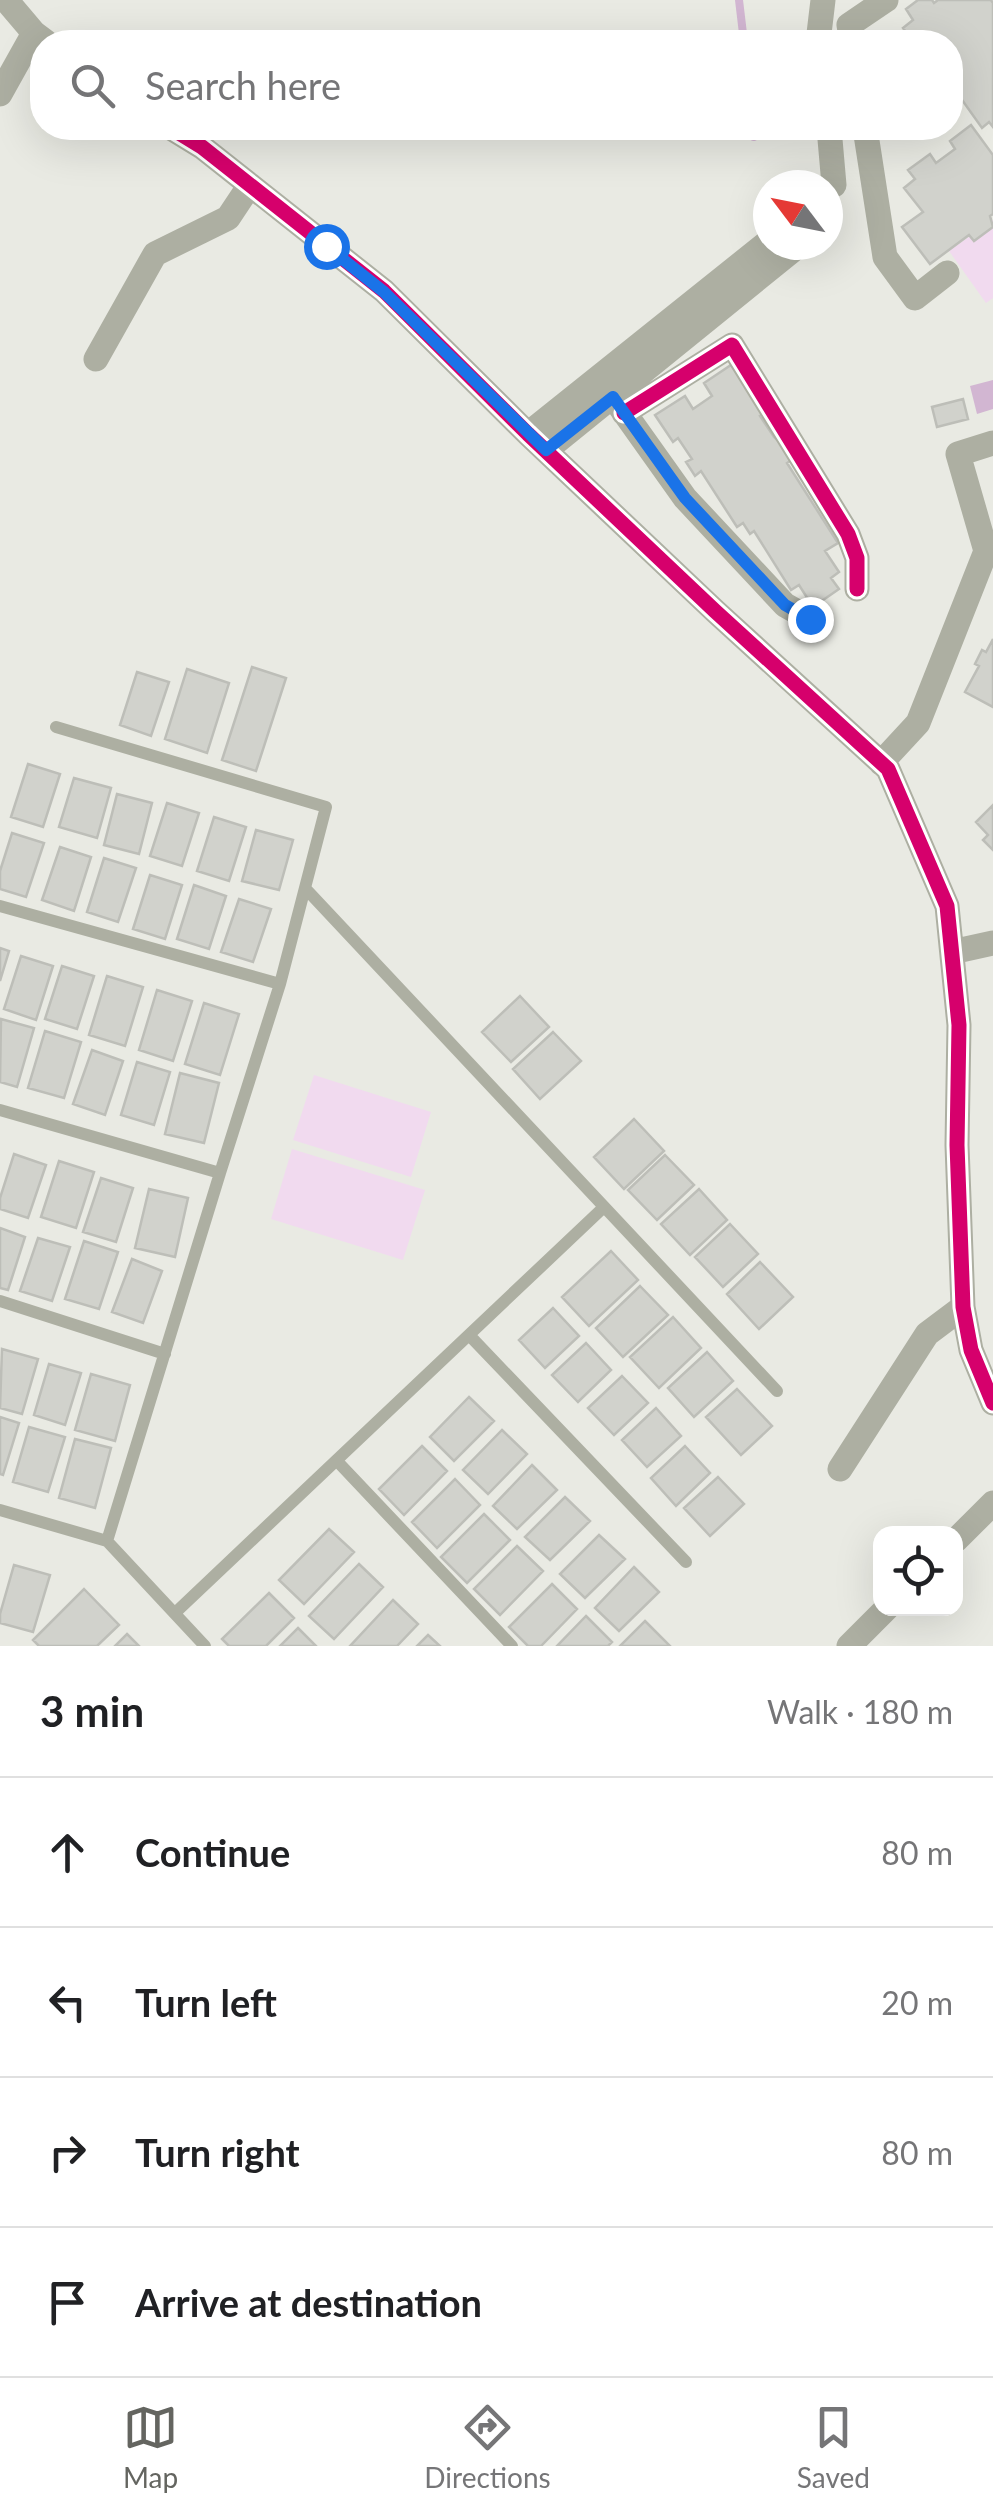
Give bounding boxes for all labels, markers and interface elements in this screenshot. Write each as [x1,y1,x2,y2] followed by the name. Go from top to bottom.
[30,30,963,140] search box
[65,58,120,113] icon: search
[145,62,341,108] text: Search here
[753,170,843,260] north arrow
[304,224,350,270] route start
[788,597,834,643] route end
[873,1526,963,1616] map controls
[873,1526,963,1616] button: locate
[40,1686,144,1736] text: 3 min
[767,1692,953,1731] text: Walk · 180 m
[40,1825,95,1880] icon: ahead
[135,1829,290,1875] text: Continue
[881,1833,953,1872] text: 80 m
[40,1975,95,2030] icon: left
[135,1979,277,2025] text: Turn left
[881,1983,953,2022] text: 20 m
[40,2125,95,2180] icon: right
[135,2129,300,2175] text: Turn right
[881,2133,953,2172] text: 80 m
[40,2275,95,2330] icon: arrive
[135,2279,482,2325] text: Arrive at destination
[123,2400,178,2494] tab: Map
[424,2400,551,2494] tab: Directions
[797,2400,870,2494] tab: Saved

